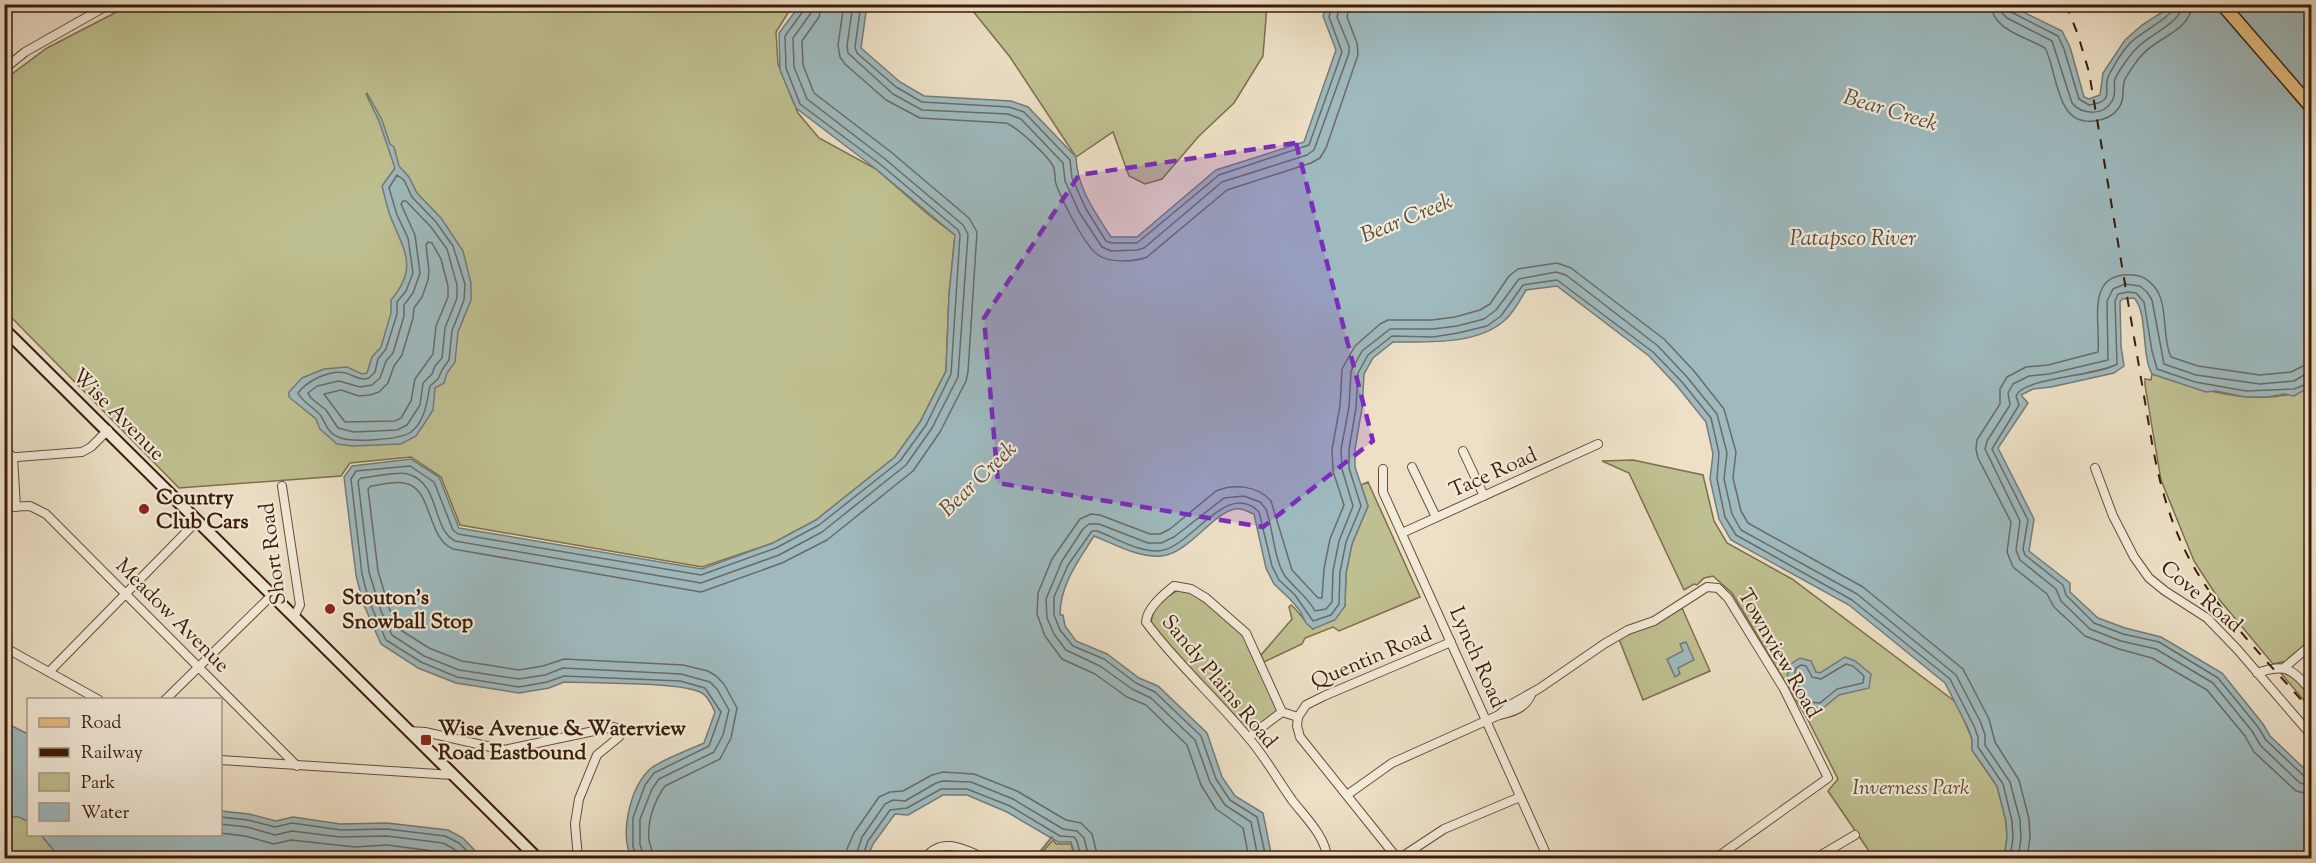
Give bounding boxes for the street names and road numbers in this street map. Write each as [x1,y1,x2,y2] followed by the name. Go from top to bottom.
[64,362,171,469] street label: Wise Avenue
[1445,441,1543,506] street label: Tace Road
[253,501,295,607] street label: Short Road
[108,552,236,680] street label: Meadow Avenue
[2153,554,2248,641] street label: Cove Road
[1729,584,1828,724] street label: Townview Road
[1440,602,1512,713] street label: Lynch Road
[1153,609,1284,756] street label: Sandy Plains Road
[1307,620,1437,698] street label: Quentin Road

